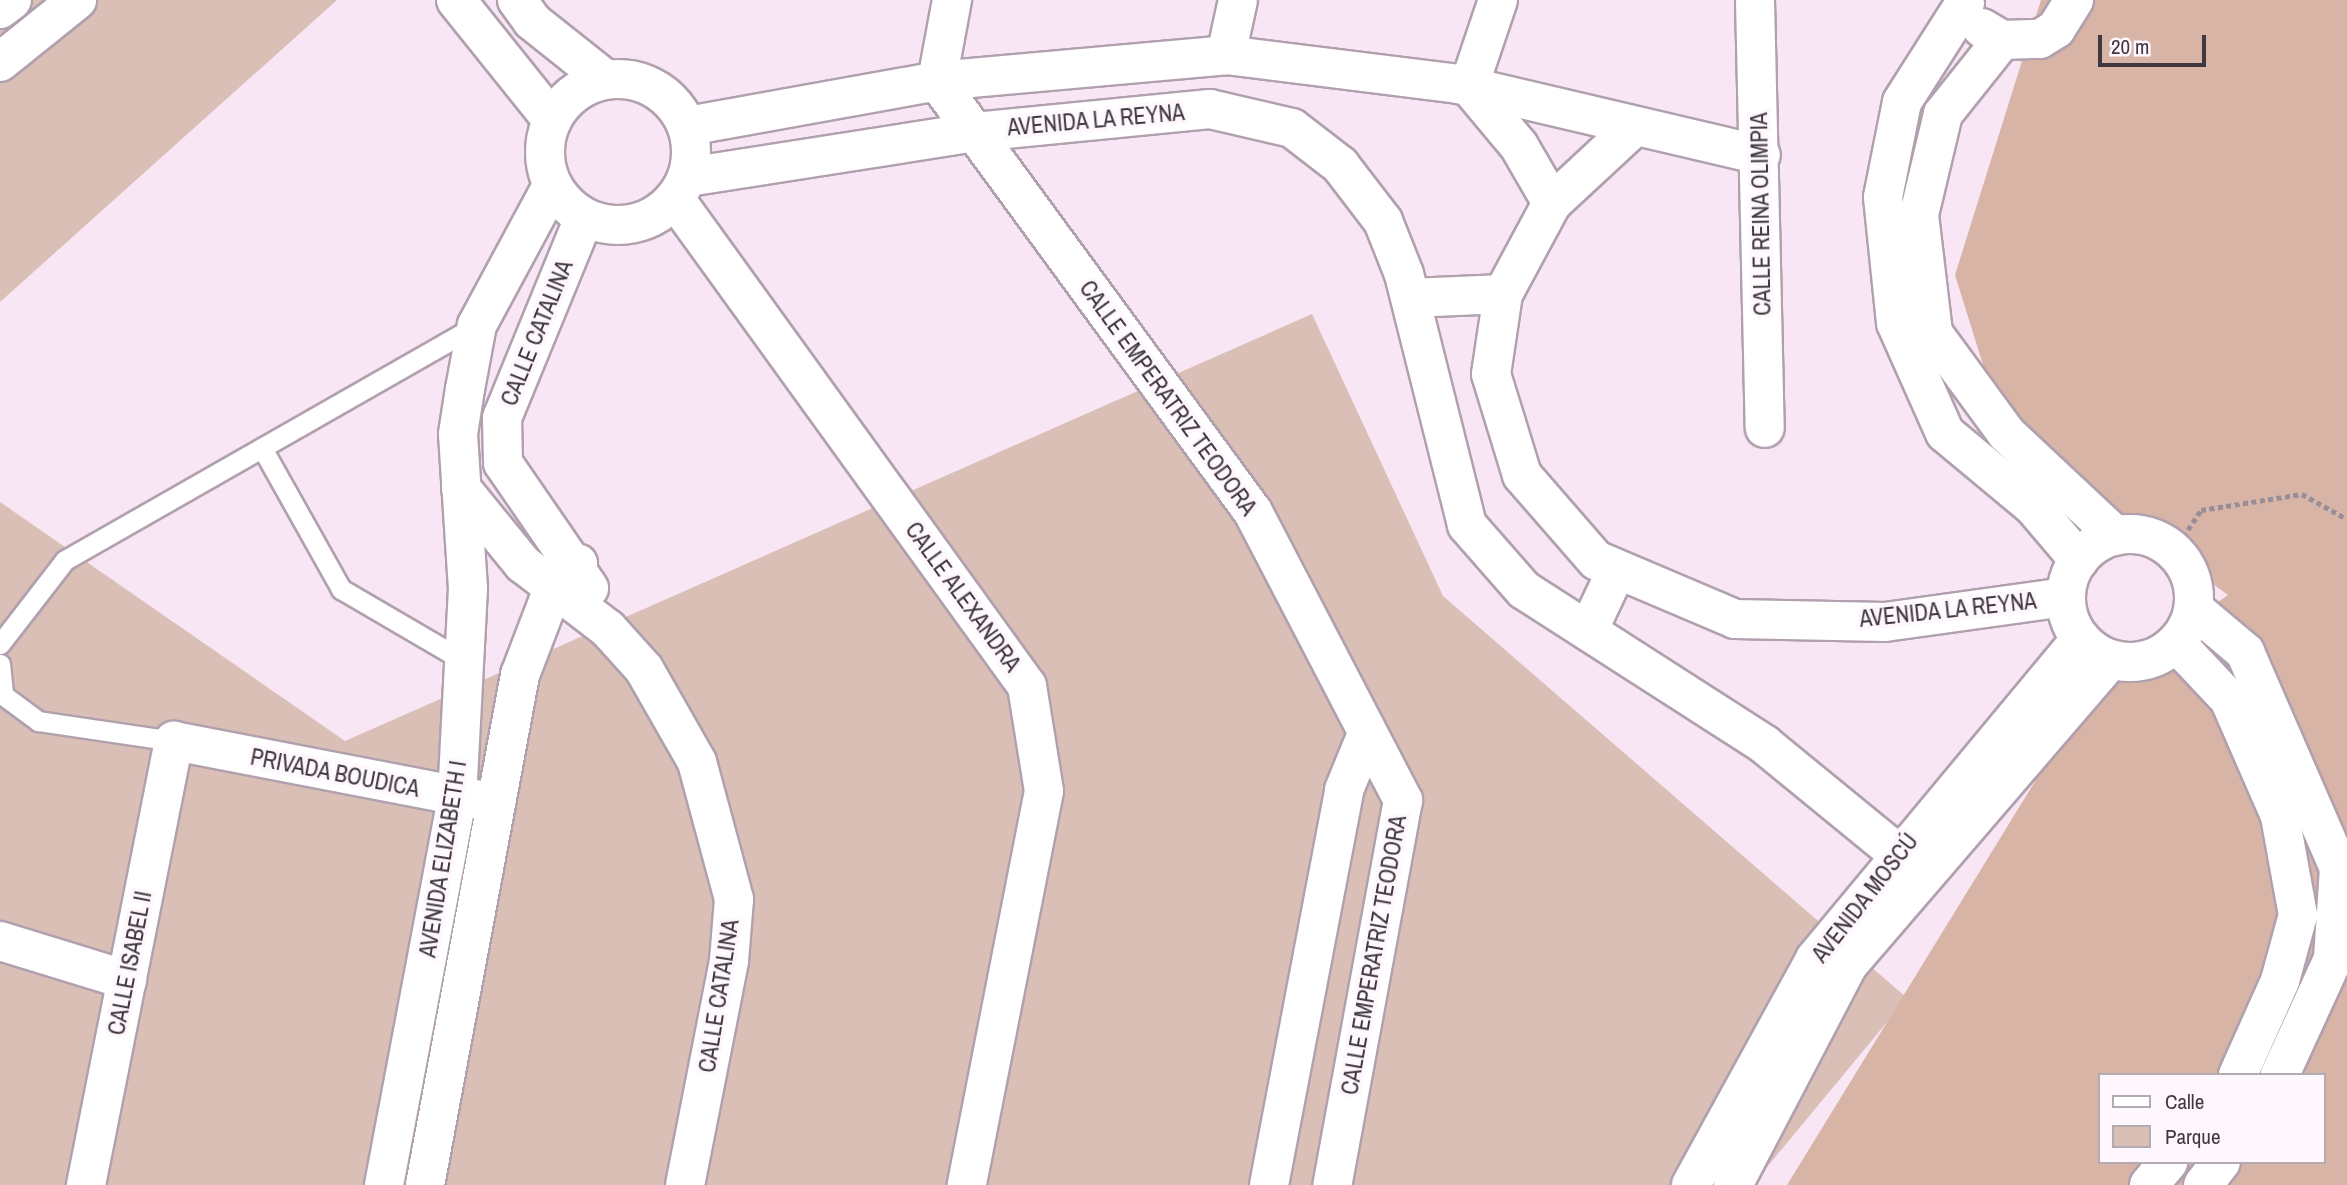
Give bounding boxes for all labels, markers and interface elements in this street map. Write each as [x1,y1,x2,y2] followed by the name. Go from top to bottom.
[2102,21,2210,65] scale bar
[2111,32,2149,61] text: 20 m
[1005,98,1187,142] street label: AVENIDA LA REYNA
[1745,112,1777,316] street label: CALLE REINA OLIMPIA
[495,256,579,410] street label: CALLE CATALINA
[1073,275,1263,521] street label: CALLE EMPERATRIZ TEODORA
[899,516,1027,678] street label: CALLE ALEXANDRA
[1857,587,2039,633] street label: AVENIDA LA REYNA
[248,743,422,803] street label: PRIVADA BOUDICA
[414,758,472,960] street label: AVENIDA ELIZABETH I
[1336,813,1412,1097] street label: CALLE EMPERATRIZ TEODORA
[1806,828,1924,968] street label: AVENIDA MOSCÚ
[102,888,158,1038] street label: CALLE ISABEL II
[693,918,745,1074] street label: CALLE CATALINA
[2098,1073,2326,1164] legend
[2165,1087,2204,1116] text: Calle
[2165,1122,2221,1151] text: Parque

